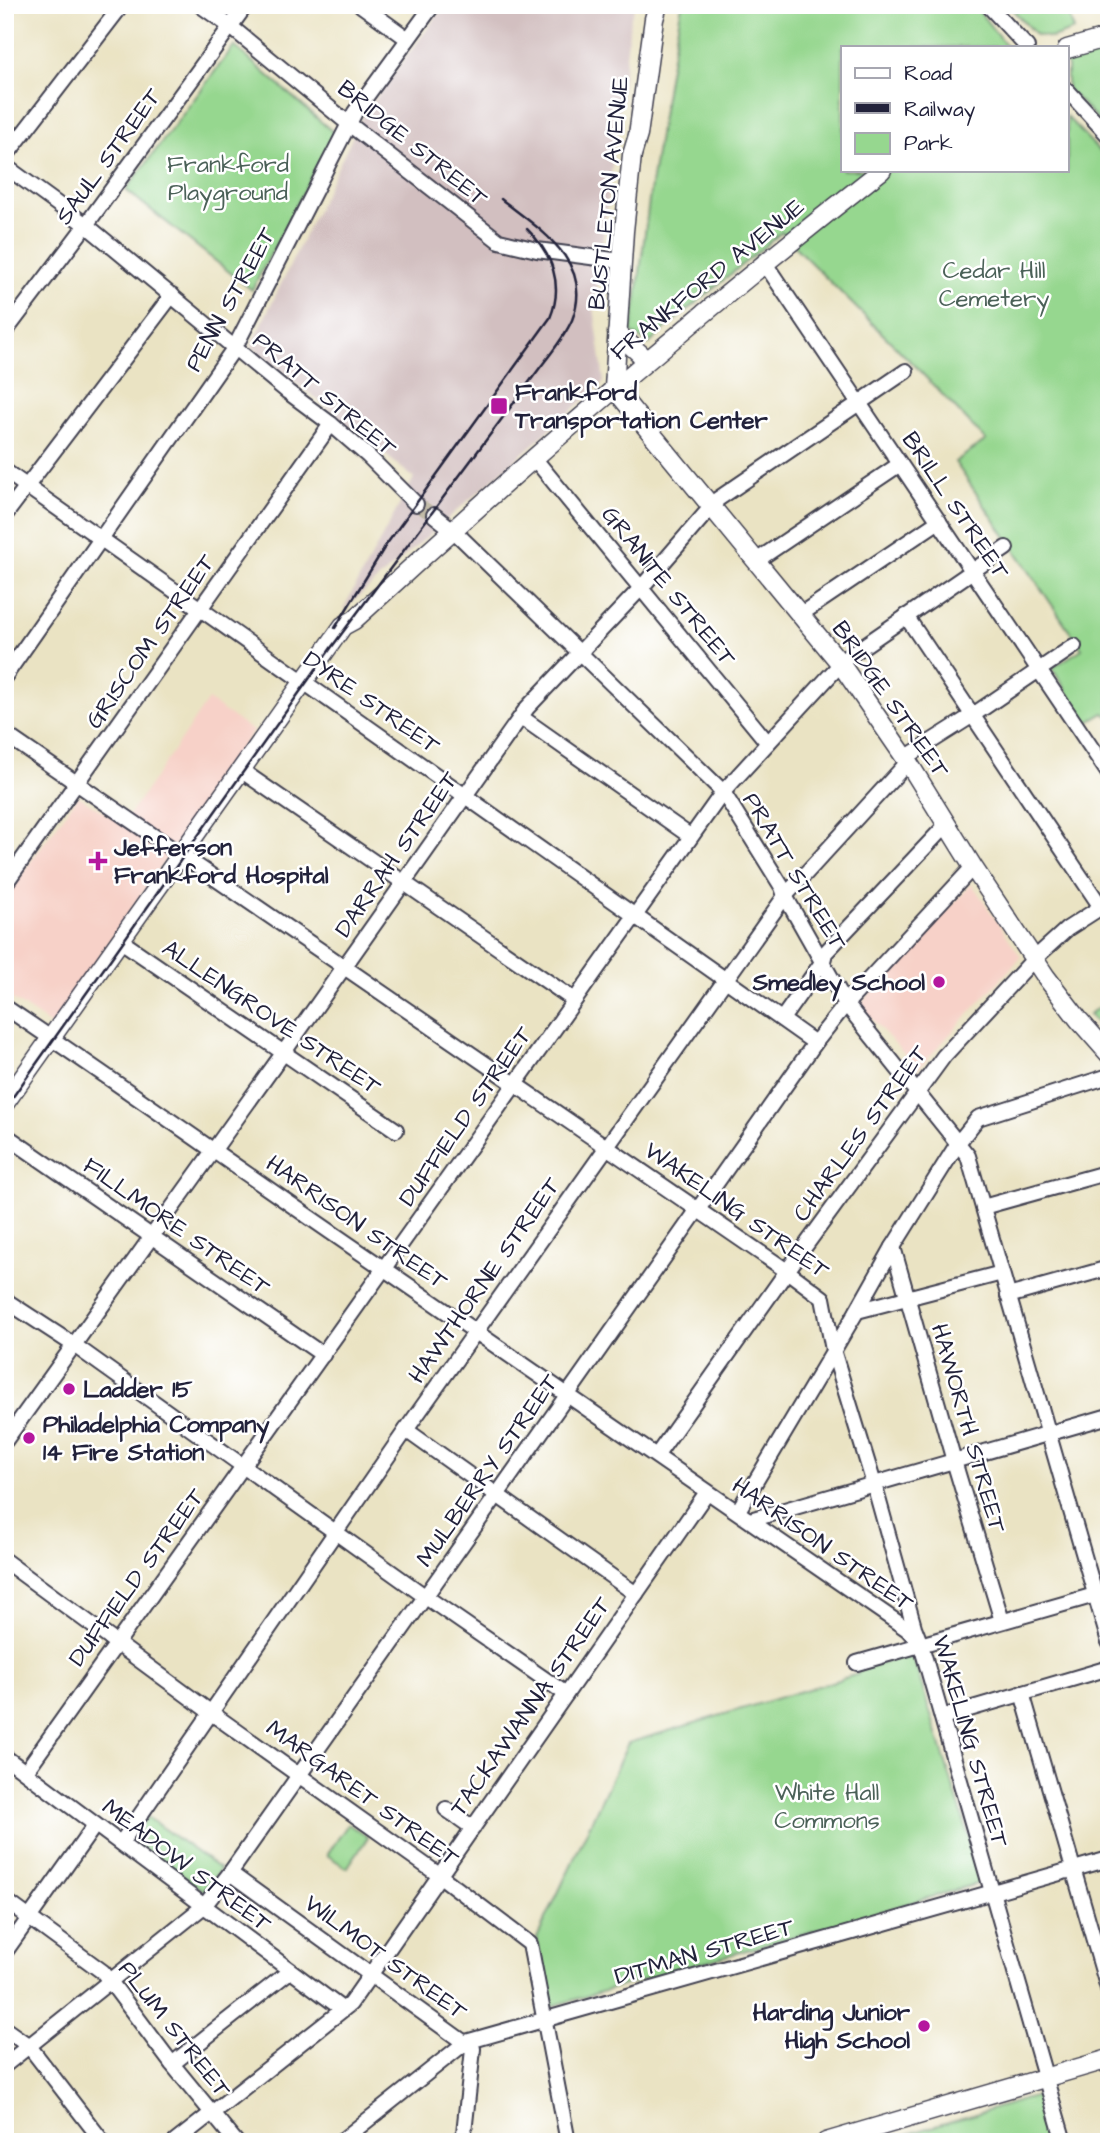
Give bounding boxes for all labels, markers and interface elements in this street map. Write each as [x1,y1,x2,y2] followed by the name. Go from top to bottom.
[841,46,1068,172] legend
[904,59,952,88] text: Road
[330,72,495,215] street label: BRIDGE STREET
[580,75,638,312] street label: BUSTLETON AVENUE
[48,81,170,232] street label: SAUL STREET
[904,95,976,126] text: Railway
[904,129,953,158] text: Park
[167,148,289,211] park label: Frankford Playground
[603,191,812,369] street label: FRANKFORD AVENUE
[177,221,285,378] street label: PENN STREET
[939,254,1049,317] park label: Cedar Hill Cemetery
[245,324,404,465] street label: PRATT STREET
[514,376,769,438] place label: Frankford Transportation Center
[489,396,509,416] marker: Frankford Transportation Center
[893,425,1017,586] street label: BRILL STREET
[593,499,744,674] street label: GRANITE STREET
[78,547,224,736] street label: GRISCOM STREET
[823,614,957,785] street label: BRIDGE STREET
[296,643,447,763] street label: DYRE STREET
[327,765,467,944] street label: DARRAH STREET
[734,786,855,957] street label: PRATT STREET
[113,831,329,893] place label: Jefferson Frankford Hospital
[88,851,108,871] marker: Jefferson Frankford Hospital
[155,932,388,1104] street label: ALLENGROVE STREET
[752,966,925,1002] place label: Smedley School
[931,974,947,990] marker: Smedley School
[391,1020,541,1213] street label: DUFFIELD STREET
[785,1038,937,1229] street label: CHARLES STREET
[637,1134,836,1288] street label: WAKELING STREET
[259,1147,454,1298] street label: HARRISON STREET
[76,1149,277,1304] street label: FILLMORE STREET
[401,1171,569,1391] street label: HAWTHORNE STREET
[922,1320,1014,1537] street label: HAWORTH STREET
[408,1367,567,1574] street label: MULBERRY STREET
[83,1373,193,1407] place label: Ladder 15
[61,1381,77,1397] marker: Ladder 15
[43,1408,270,1470] place label: Philadelphia Company 14 Fire Station
[21,1430,37,1446] marker: Philadelphia Company 14 Fire Station
[725,1469,920,1620] street label: HARRISON STREET
[61,1482,213,1674] street label: DUFFIELD STREET
[442,1590,620,1823] street label: TACKAWANNA STREET
[924,1631,1017,1851] street label: WAKELING STREET
[259,1712,466,1875] street label: MARGARET STREET
[774,1776,880,1838] park label: White Hall Commons
[95,1791,278,1941] street label: MEADOW STREET
[297,1887,474,2029] street label: WILMOT STREET
[611,1910,798,1994] street label: DITMAN STREET
[110,1954,239,2105] street label: PLUM STREET
[753,1996,911,2059] place label: Harding Junior High School
[916,2018,932,2034] marker: Harding Junior High School

